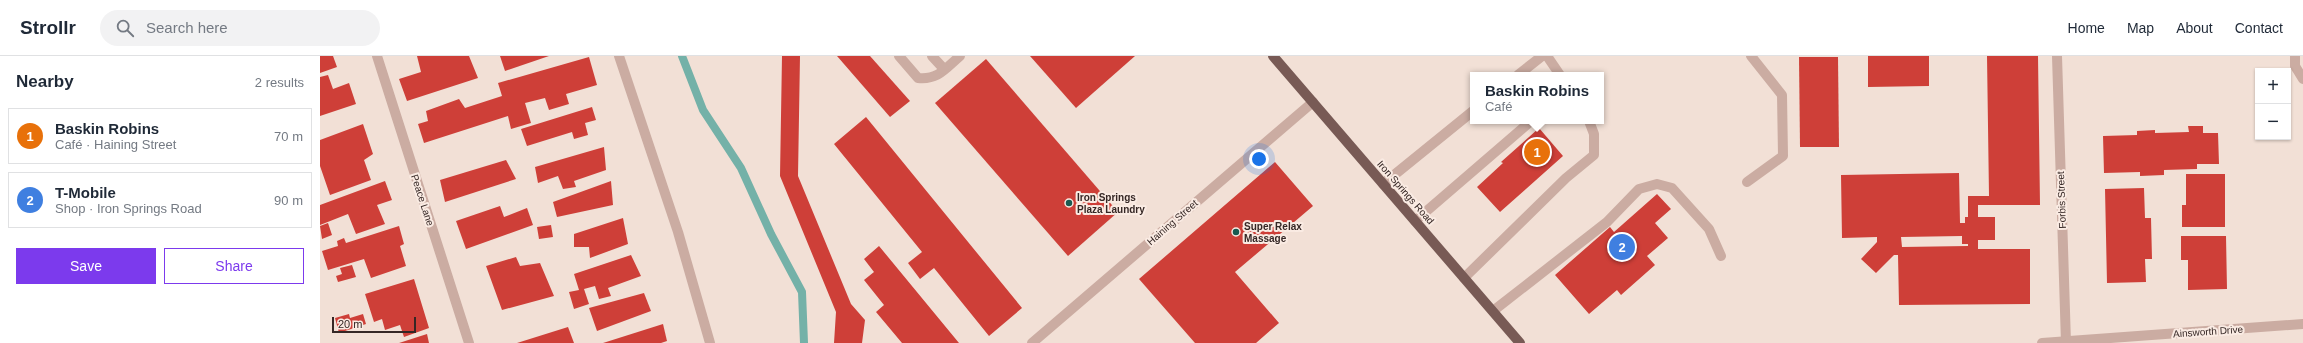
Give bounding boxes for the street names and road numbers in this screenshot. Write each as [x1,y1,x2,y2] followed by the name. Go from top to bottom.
[1375,158,1436,226] street label: Iron Springs Road
[2055,171,2068,229] street label: Forbis Street
[409,173,436,228] street label: Peace Lane
[1145,197,1200,247] street label: Haining Street
[2173,324,2244,339] street label: Ainsworth Drive

